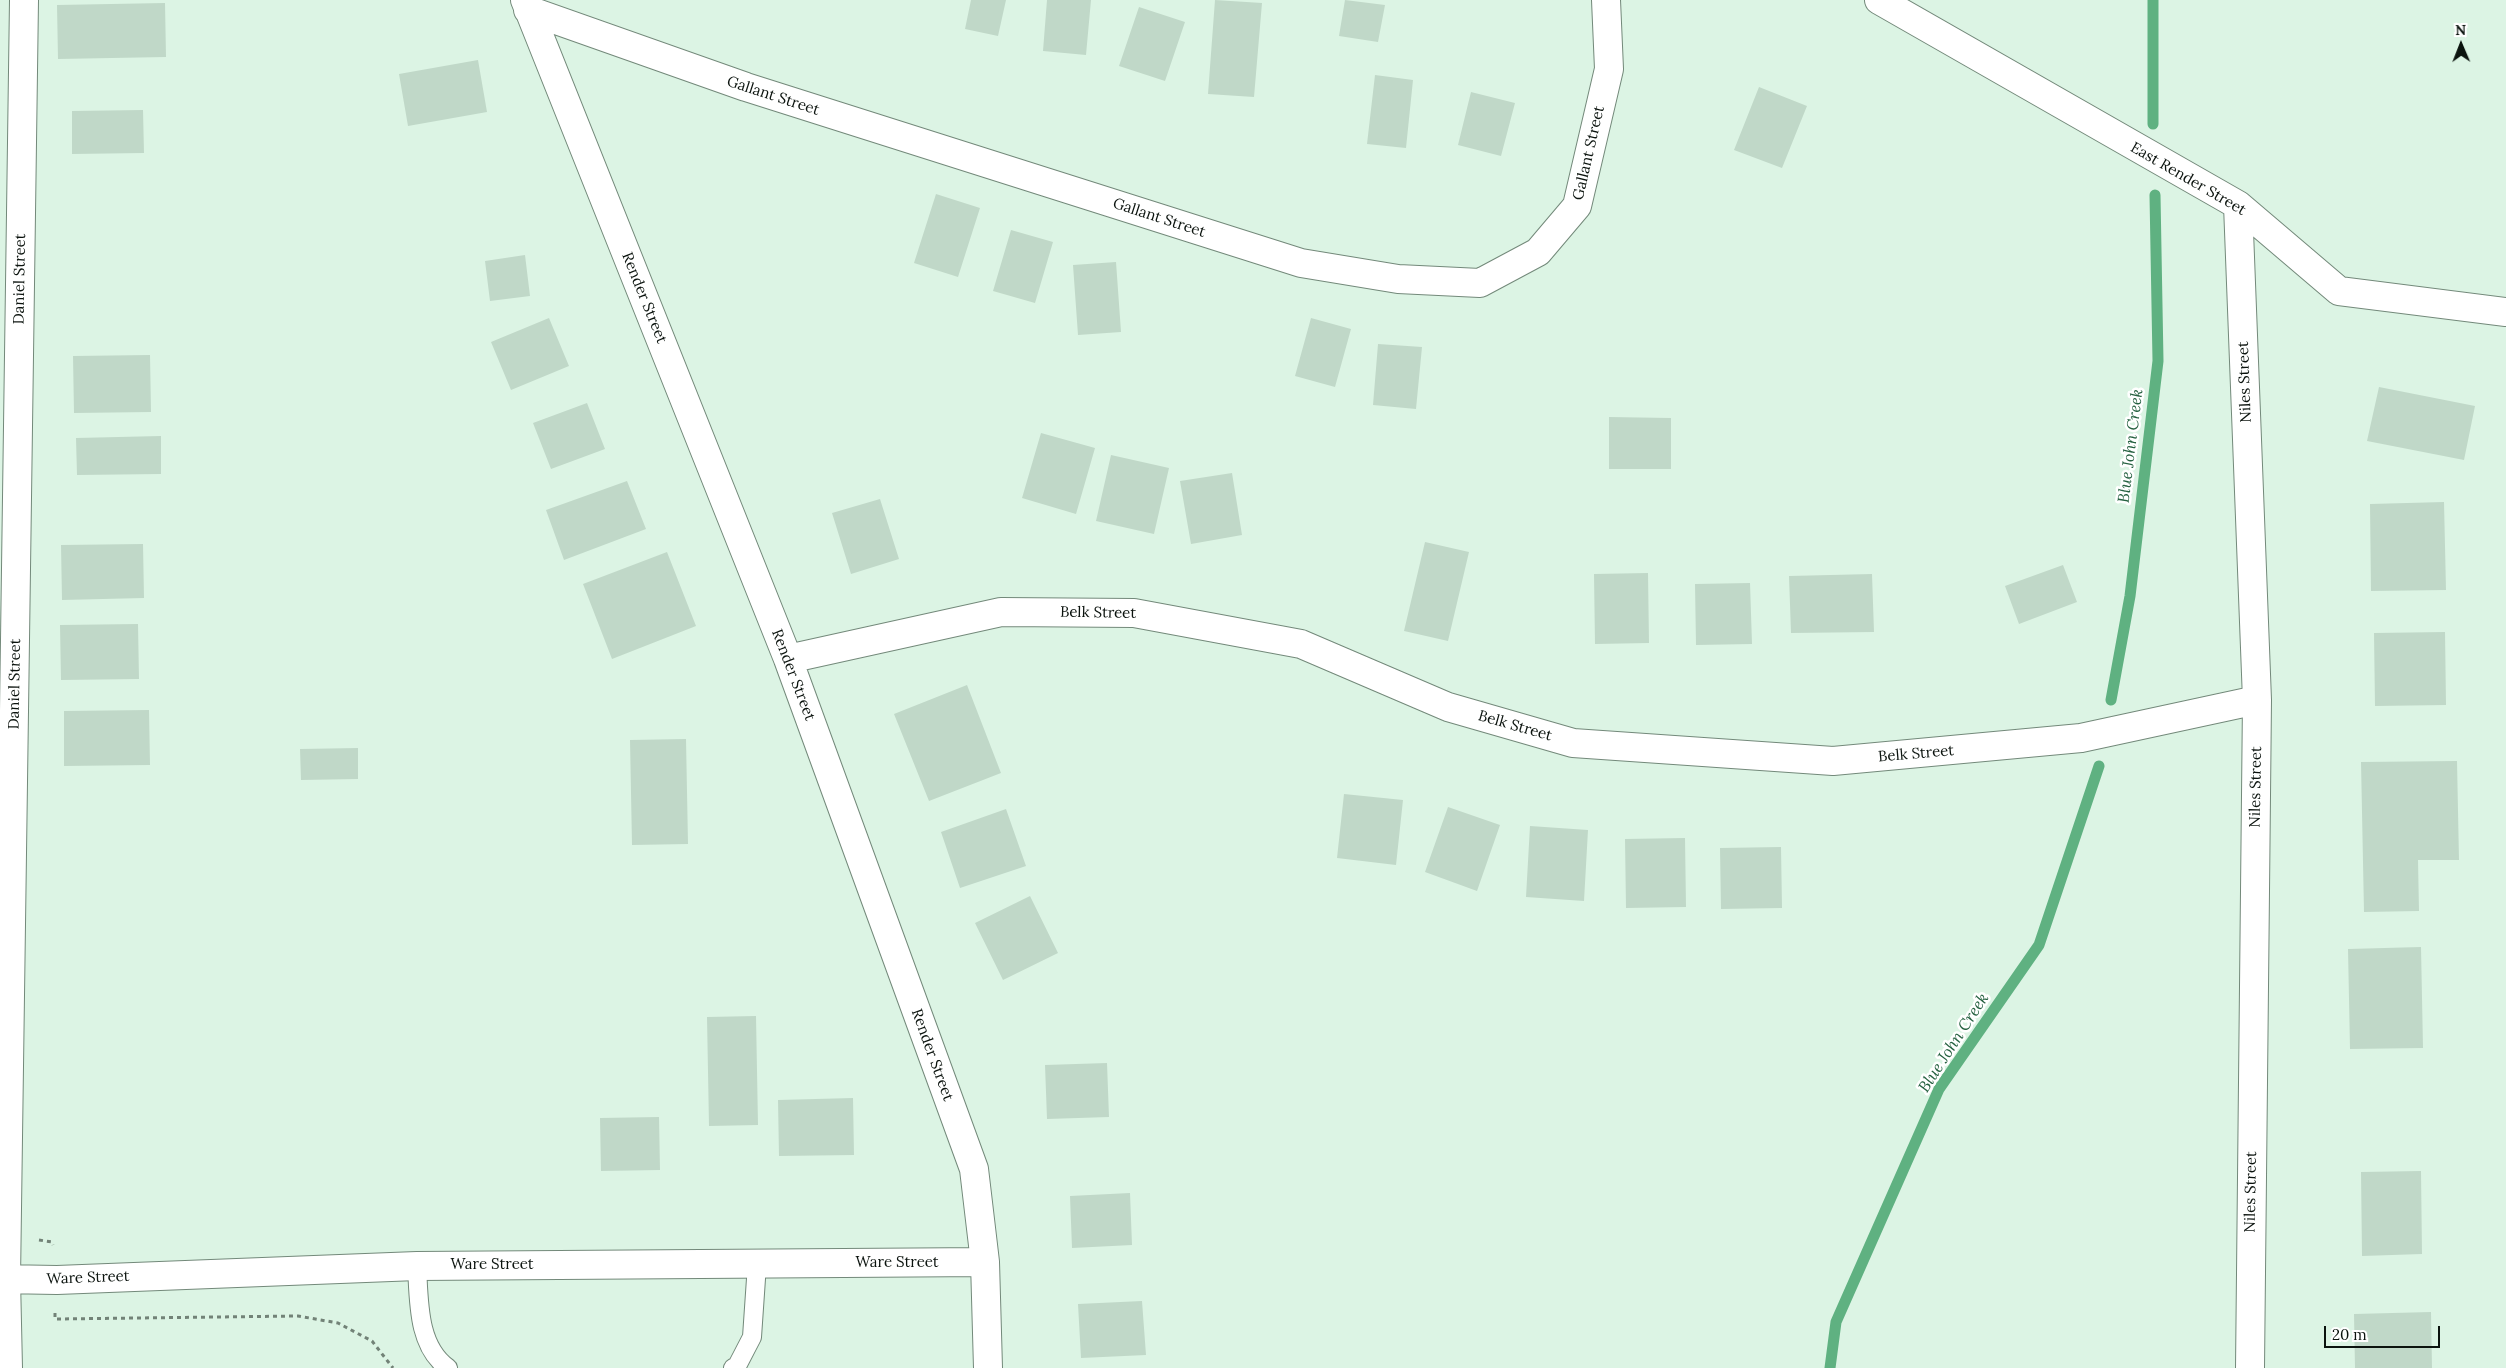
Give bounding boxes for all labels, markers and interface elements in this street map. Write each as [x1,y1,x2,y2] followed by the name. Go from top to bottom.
[2436,20,2486,70] north arrow
[2455,21,2466,39] text: N
[724,73,822,119] street label: Gallant Street
[1569,104,1609,202] street label: Gallant Street
[2127,139,2249,219] street label: East Render Street
[1110,195,1208,241] street label: Gallant Street
[10,233,30,325] street label: Daniel Street
[618,250,670,346] street label: Render Street
[2235,341,2255,423] street label: Niles Street
[2114,388,2148,504] water label: Blue John Creek
[1060,603,1136,623] street label: Belk Street
[767,627,819,723] street label: Render Street
[5,638,25,730] street label: Daniel Street
[1476,707,1554,745] street label: Belk Street
[1877,742,1955,766] street label: Belk Street
[2246,746,2266,828] street label: Niles Street
[1915,990,1993,1096] water label: Blue John Creek
[907,1007,957,1103] street label: Render Street
[2241,1151,2261,1233] street label: Niles Street
[855,1254,939,1272] street label: Ware Street
[450,1256,534,1274] street label: Ware Street
[46,1268,130,1288] street label: Ware Street
[2326,1316,2442,1348] scale bar
[2332,1325,2367,1344] text: 20 m

